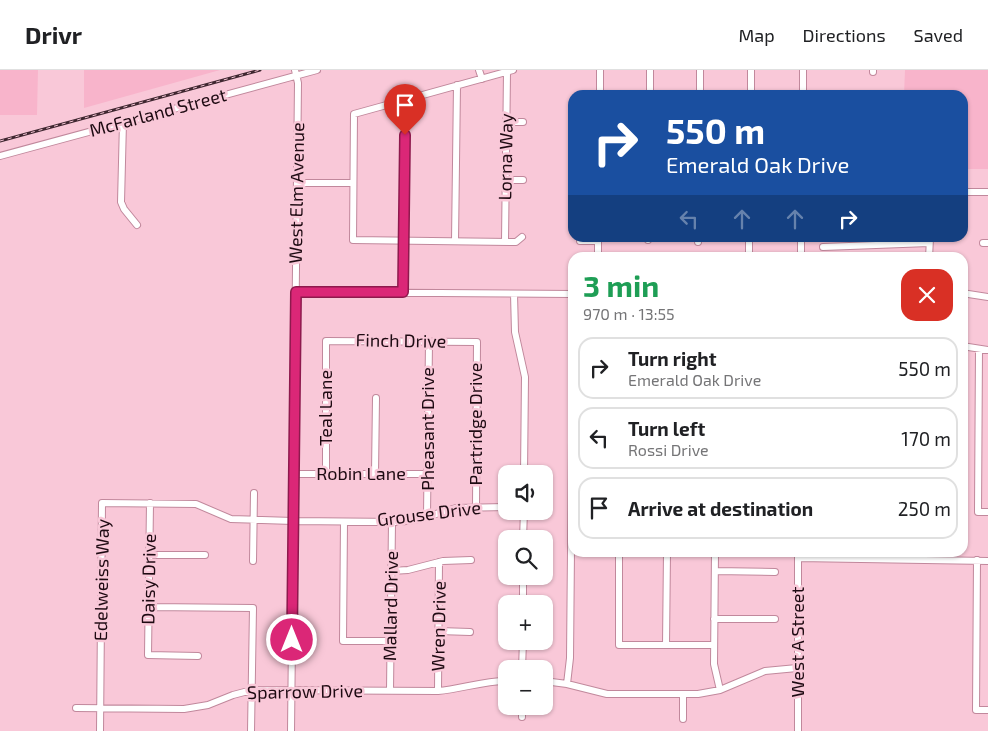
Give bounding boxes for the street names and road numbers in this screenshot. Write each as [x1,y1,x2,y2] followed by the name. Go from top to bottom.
[87,83,229,141] street label: McFarland Street
[493,113,517,201] street label: Lorna Way
[284,122,308,264] street label: West Elm Avenue
[356,328,447,352] street label: Finch Drive
[464,363,486,485] street label: Partridge Drive
[416,367,438,491] street label: Pheasant Drive
[314,370,336,446] street label: Teal Lane
[316,462,406,484] street label: Robin Lane
[376,496,482,530] street label: Grouse Drive
[89,518,113,641] street label: Edelweiss Way
[136,533,160,625] street label: Daisy Drive
[378,551,402,661] street label: Mallard Drive
[426,580,450,672] street label: Wren Drive
[786,586,808,697] street label: West A Street
[247,679,363,703] street label: Sparrow Drive

